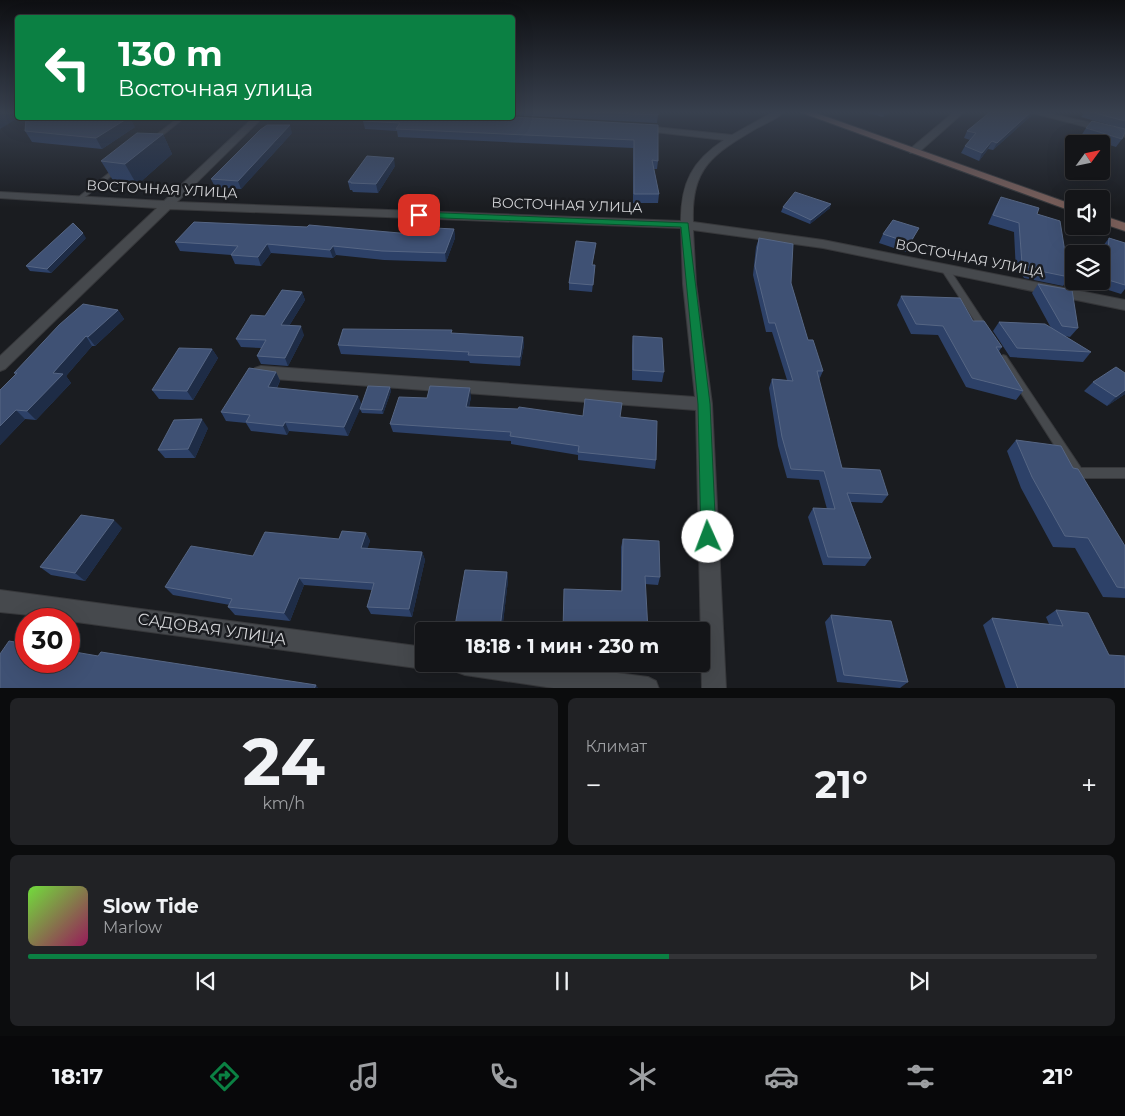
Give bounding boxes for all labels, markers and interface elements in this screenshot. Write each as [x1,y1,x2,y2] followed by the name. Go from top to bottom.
[118,32,223,75] text: 130 m
[35,35,100,100] icon: left
[118,75,313,102] text: Восточная улица
[1065,135,1110,180] north arrow
[1065,135,1110,290] map controls
[86,176,239,202] street label: ВОСТОЧНАЯ УЛИЦА
[1065,190,1110,235] button: sound
[491,193,644,217] street label: ВОСТОЧНАЯ УЛИЦА
[398,194,440,236] pin
[405,201,433,229] icon: arrive
[894,235,1047,281] street label: ВОСТОЧНАЯ УЛИЦА
[1065,245,1110,290] button: layers
[681,510,733,562] position arrow
[15,608,80,673] speed limit sign: 30
[136,609,288,649] street label: САДОВАЯ УЛИЦА
[466,635,659,658] text: 18:18 · 1 мин · 230 m
[243,722,325,801] text: 24
[586,737,647,756] text: Климат
[815,761,868,808] text: 21°
[586,768,602,802] text: −
[1081,768,1097,802] text: +
[262,794,305,813] text: km/h
[103,895,199,918] text: Slow Tide
[103,918,162,937] text: Marlow
[192,967,220,995] icon: previous
[548,967,576,995] icon: pause
[905,967,933,995] icon: next
[207,1059,242,1094] icon: directions
[347,1059,382,1094] icon: music
[486,1059,521,1094] icon: phone
[625,1059,660,1094] icon: climate
[764,1059,799,1094] icon: car
[903,1059,938,1094] icon: filters
[52,1063,103,1090] text: 18:17
[1042,1063,1073,1090] text: 21°

